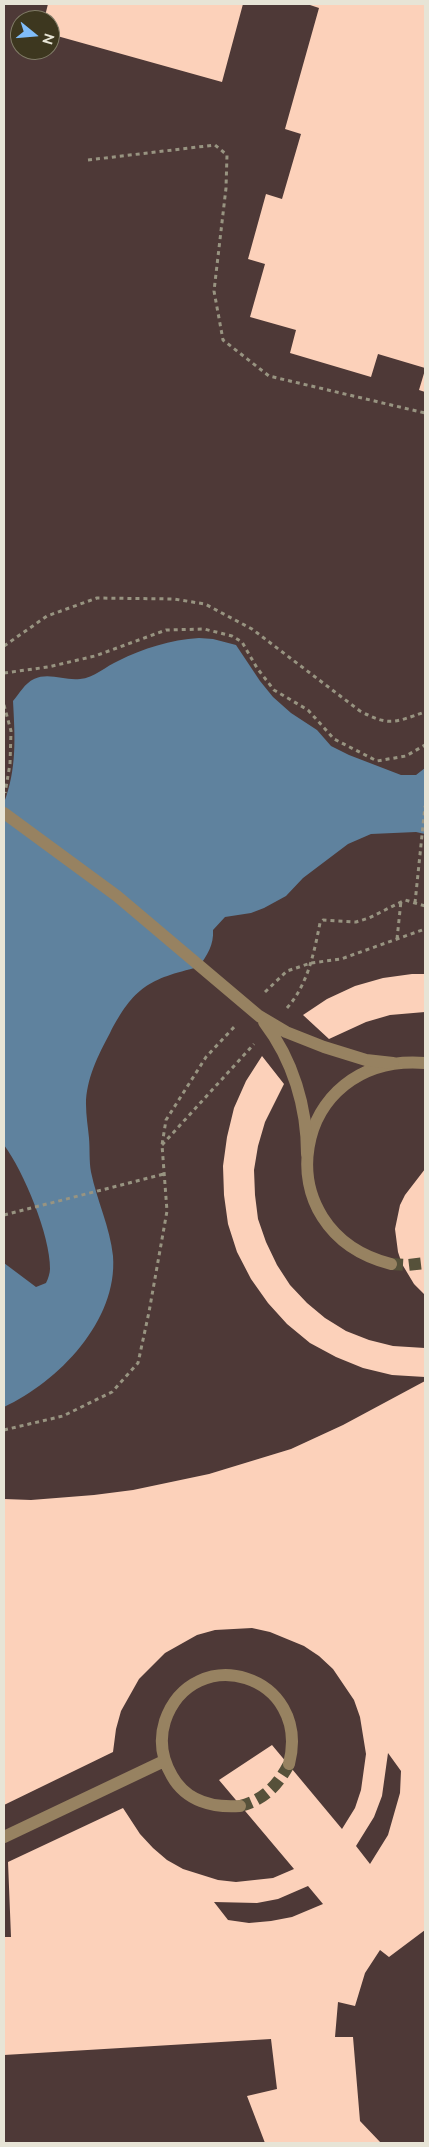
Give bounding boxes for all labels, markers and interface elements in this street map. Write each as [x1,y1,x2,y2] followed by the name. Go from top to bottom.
[10,10,60,60] north arrow
[39,32,58,47] text: N

